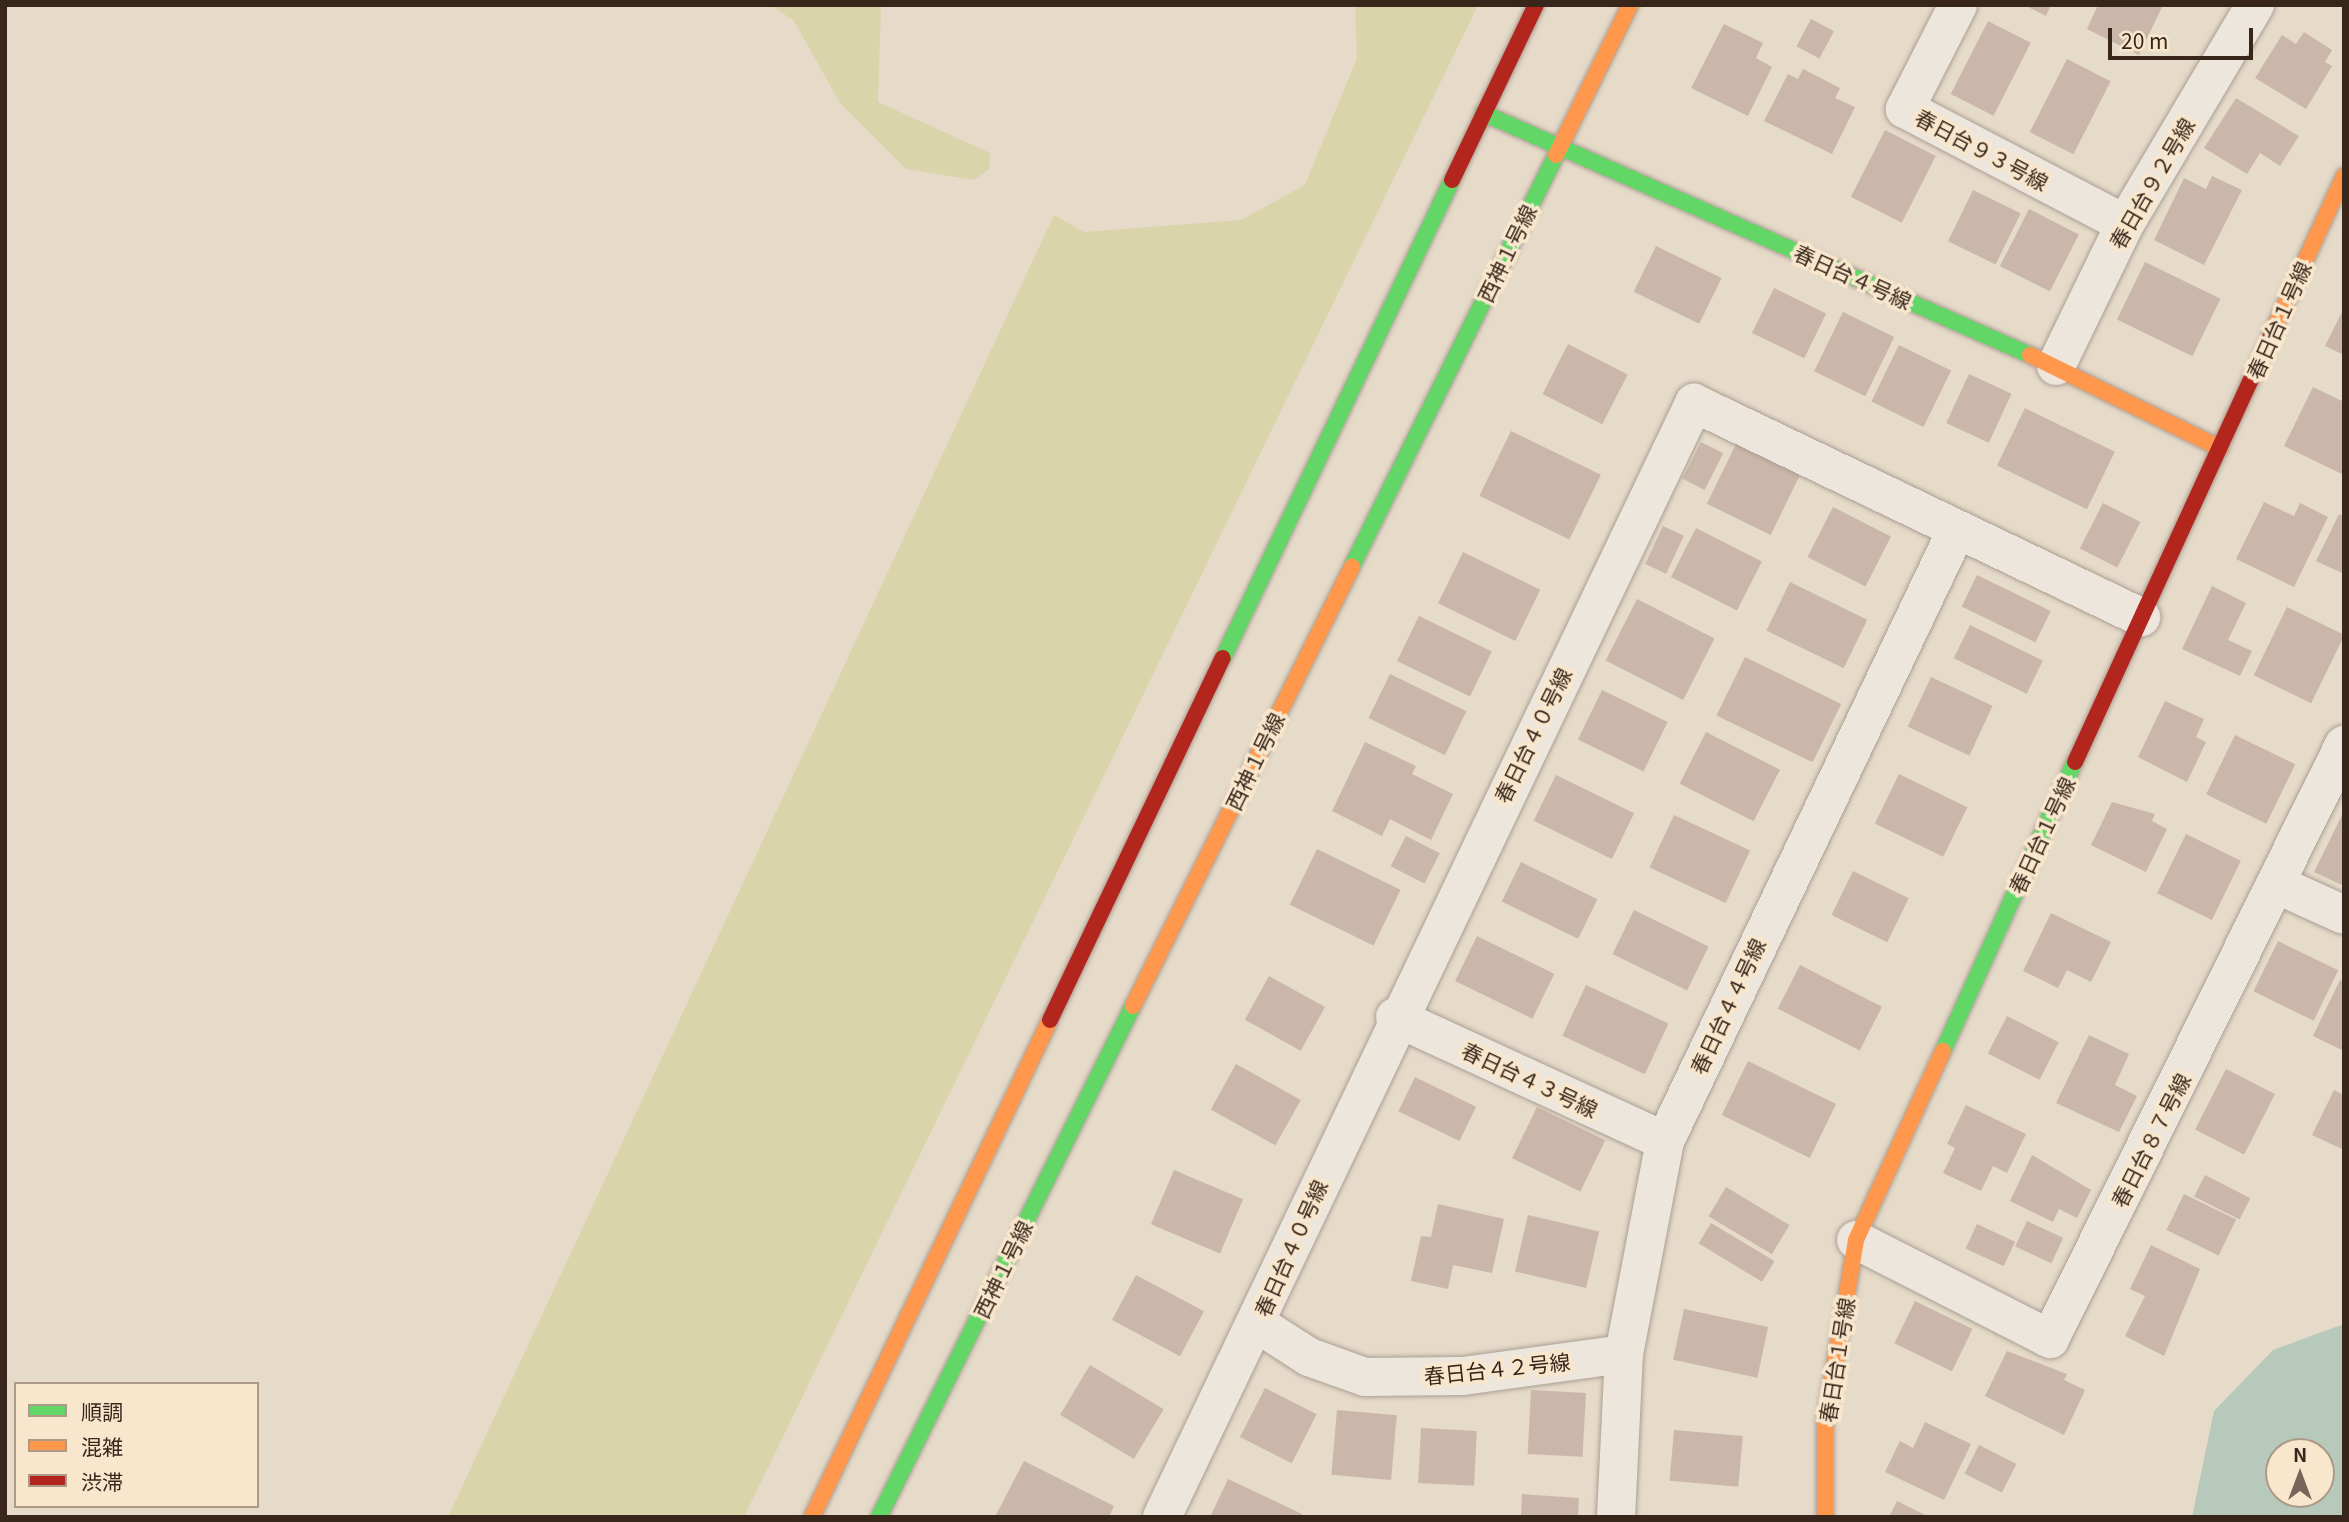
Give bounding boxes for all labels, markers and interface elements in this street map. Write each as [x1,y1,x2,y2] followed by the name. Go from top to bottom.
[2111,14,2256,58] scale bar
[2121,25,2168,55] text: 20 m
[1911,103,2053,195] street label: 春日台９３号線
[2103,113,2199,253] street label: 春日台９２号線
[1472,200,1540,306] street label: 西神１号線
[1790,239,1916,313] street label: 春日台４号線
[2241,257,2315,383] street label: 春日台１号線
[1488,663,1576,807] street label: 春日台４０号線
[1220,708,1288,814] street label: 西神１号線
[2003,773,2079,897] street label: 春日台１号線
[1685,934,1769,1078] street label: 春日台４４号線
[1458,1037,1602,1121] street label: 春日台４３号線
[2105,1069,2195,1211] street label: 春日台８７号線
[1249,1176,1331,1320] street label: 春日台４０号線
[968,1216,1036,1322] street label: 西神１号線
[1814,1296,1858,1424] street label: 春日台１号線
[1423,1348,1571,1388] street label: 春日台４２号線
[14,1382,259,1508] legend
[81,1396,123,1426] text: 順調
[81,1431,123,1461] text: 混雑
[2265,1438,2335,1508] north arrow
[2293,1440,2307,1467] text: N
[81,1466,123,1496] text: 渋滞

